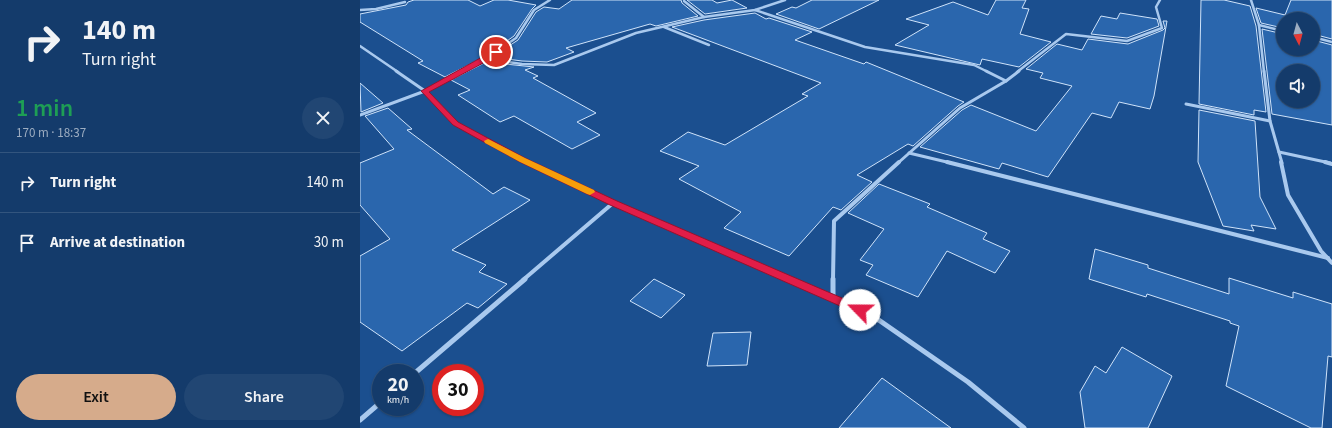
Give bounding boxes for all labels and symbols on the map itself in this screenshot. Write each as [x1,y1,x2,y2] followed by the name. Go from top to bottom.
[1276,12,1320,56] north arrow
[479,35,513,69] pin
[839,289,881,331] position arrow
[432,364,484,416] speed limit sign: 30

